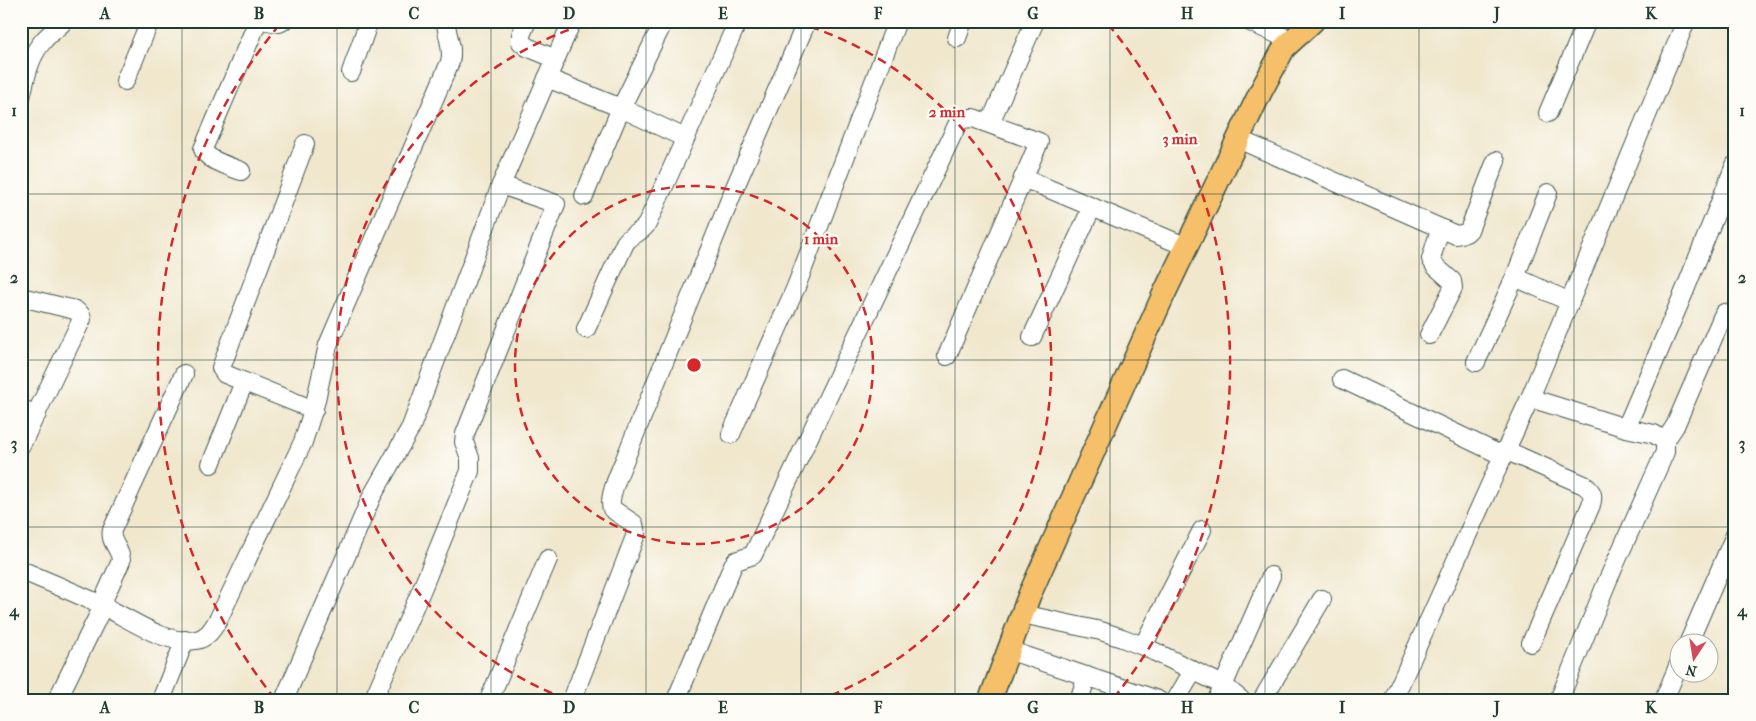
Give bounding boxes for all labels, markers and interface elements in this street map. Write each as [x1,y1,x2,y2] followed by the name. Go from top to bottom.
[99,4,111,23] text: A
[254,4,264,23] text: B
[409,4,420,23] text: C
[563,4,575,23] text: D
[718,4,728,23] text: E
[873,4,883,23] text: F
[1027,4,1039,23] text: G
[1181,4,1194,23] text: H
[1339,4,1346,23] text: I
[1492,4,1500,24] text: J
[1645,4,1658,23] text: K
[11,101,17,120] text: 1
[1739,101,1745,120] text: 1
[929,103,966,121] text: 2 min
[1163,130,1198,148] text: 3 min
[804,230,838,248] text: 1 min
[10,268,18,287] text: 2
[1738,268,1746,287] text: 2
[685,356,703,374] centre of rings
[11,434,17,454] text: 3
[1739,434,1745,454] text: 3
[8,601,20,621] text: 4
[1736,601,1748,621] text: 4
[1668,634,1718,684] north arrow
[1684,661,1698,680] text: N
[99,698,111,717] text: A
[254,698,264,717] text: B
[409,698,420,717] text: C
[563,698,575,717] text: D
[718,698,728,717] text: E
[873,698,883,717] text: F
[1027,698,1039,717] text: G
[1181,698,1194,717] text: H
[1339,698,1346,717] text: I
[1492,698,1500,718] text: J
[1645,698,1658,717] text: K

